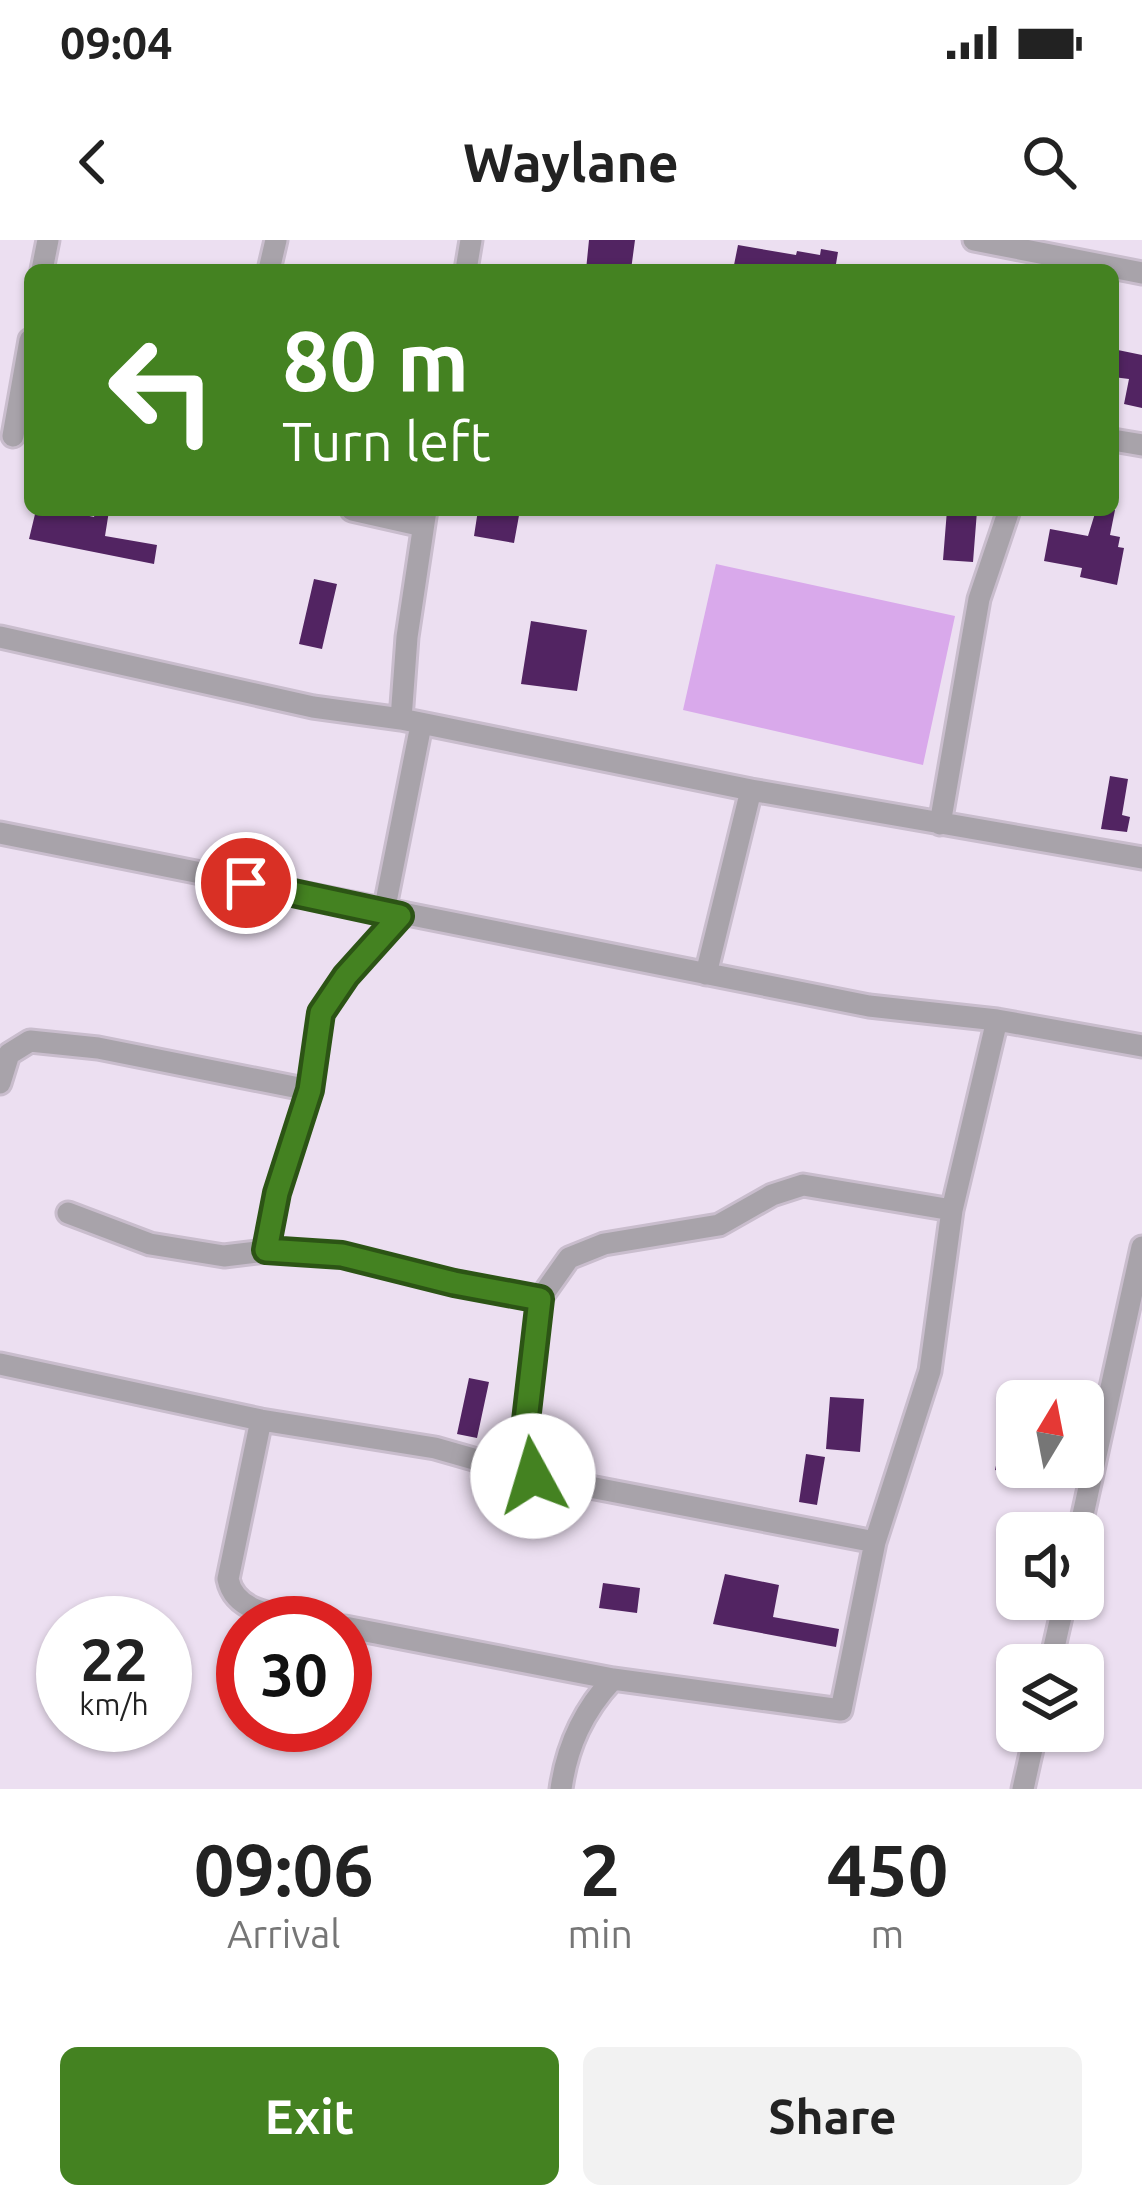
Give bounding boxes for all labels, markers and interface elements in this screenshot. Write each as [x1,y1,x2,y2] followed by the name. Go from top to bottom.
[60,17,173,68] text: 09:04
[60,129,126,195] icon: back
[1016,129,1082,195] icon: search
[463,132,679,192] text: Waylane
[84,312,240,468] icon: left
[282,313,469,407] text: 80 m
[282,411,491,471] text: Turn left
[195,832,297,934] pin
[213,850,279,916] icon: arrive
[996,1380,1104,1488] north arrow
[996,1380,1104,1752] map controls
[470,1413,596,1539] position arrow
[996,1512,1104,1620] button: sound
[216,1596,372,1752] speed limit sign: 30
[80,1625,148,1692] text: 22
[996,1644,1104,1752] button: layers
[79,1687,149,1721] text: km/h
[194,1829,374,1910] text: 09:06
[580,1829,620,1910] text: 2
[826,1829,948,1910] text: 450
[227,1912,341,1955] text: Arrival
[567,1912,633,1955] text: min
[871,1912,904,1955] text: m
[60,2047,559,2185] button: Exit
[583,2047,1082,2185] button: Share

